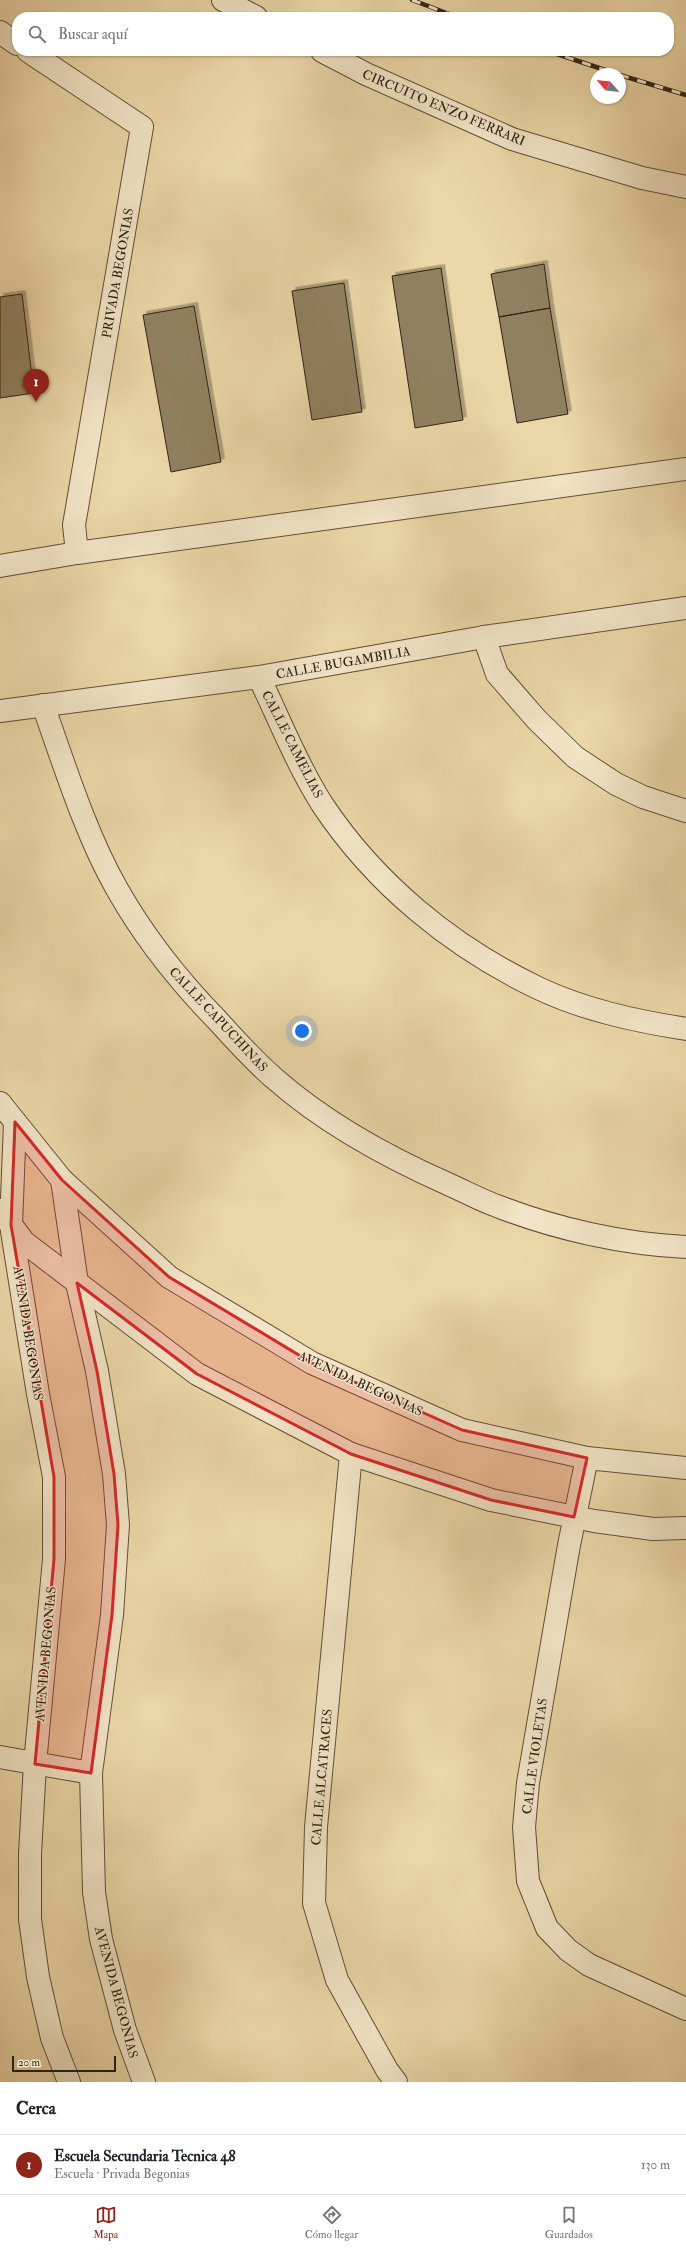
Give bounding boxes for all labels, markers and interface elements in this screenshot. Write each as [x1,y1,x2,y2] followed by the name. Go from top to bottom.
[12,12,674,56] search box
[26,23,48,45] icon: search
[58,25,127,44] text: Buscar aquí
[360,66,528,150] street label: CIRCUITO ENZO FERRARI
[590,68,626,104] north arrow
[99,207,137,339] street label: PRIVADA BEGONIAS
[23,369,49,402] pin: 1
[275,643,412,683] street label: CALLE BUGAMBILIA
[258,688,326,801] street label: CALLE CAMELIAS
[166,964,271,1075] street label: CALLE CAPUCHINAS
[292,1021,312,1041] your location
[9,1264,47,1401] street label: AVENIDA BEGONIAS
[295,1348,425,1420] street label: AVENIDA BEGONIAS
[32,1586,60,1723] street label: AVENIDA BEGONIAS
[519,1697,551,1815] street label: CALLE VIOLETAS
[308,1708,336,1846] street label: CALLE ALCATRACES
[90,1924,141,2060] street label: AVENIDA BEGONIAS
[12,2054,116,2073] scale bar
[18,2056,40,2069] text: 20 m
[16,2098,56,2119] text: Cerca
[54,2147,235,2166] text: Escuela Secundaria Tecnica 48
[27,2157,31,2173] text: 1
[641,2157,670,2173] text: 130 m
[54,2166,190,2182] text: Escuela · Privada Begonias
[93,2204,118,2241] tab: Mapa
[305,2204,358,2241] tab: Cómo llegar
[545,2204,593,2241] tab: Guardados

